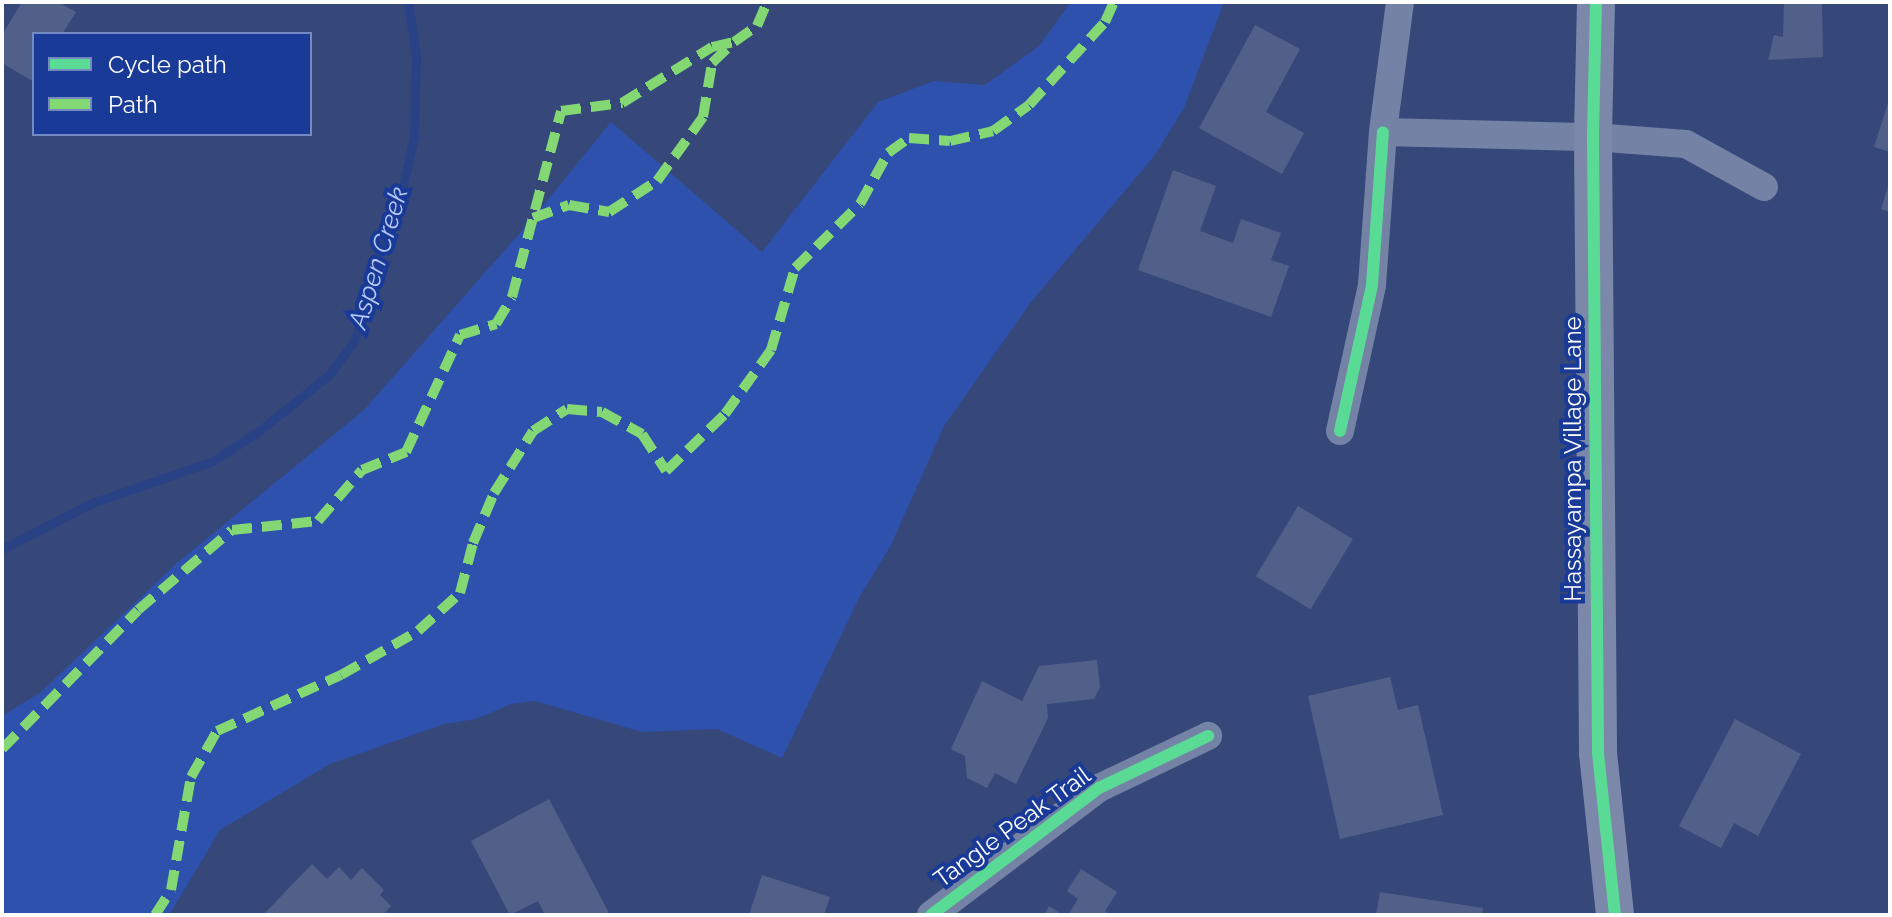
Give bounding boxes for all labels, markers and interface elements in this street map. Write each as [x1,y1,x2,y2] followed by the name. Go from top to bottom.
[32,32,312,136] legend
[108,50,227,79] text: Cycle path
[108,90,158,119] text: Path
[343,183,415,333] water label: Aspen Creek
[1559,316,1587,602] street label: Hassayampa Village Lane
[928,760,1096,894] street label: Tangle Peak Trail

